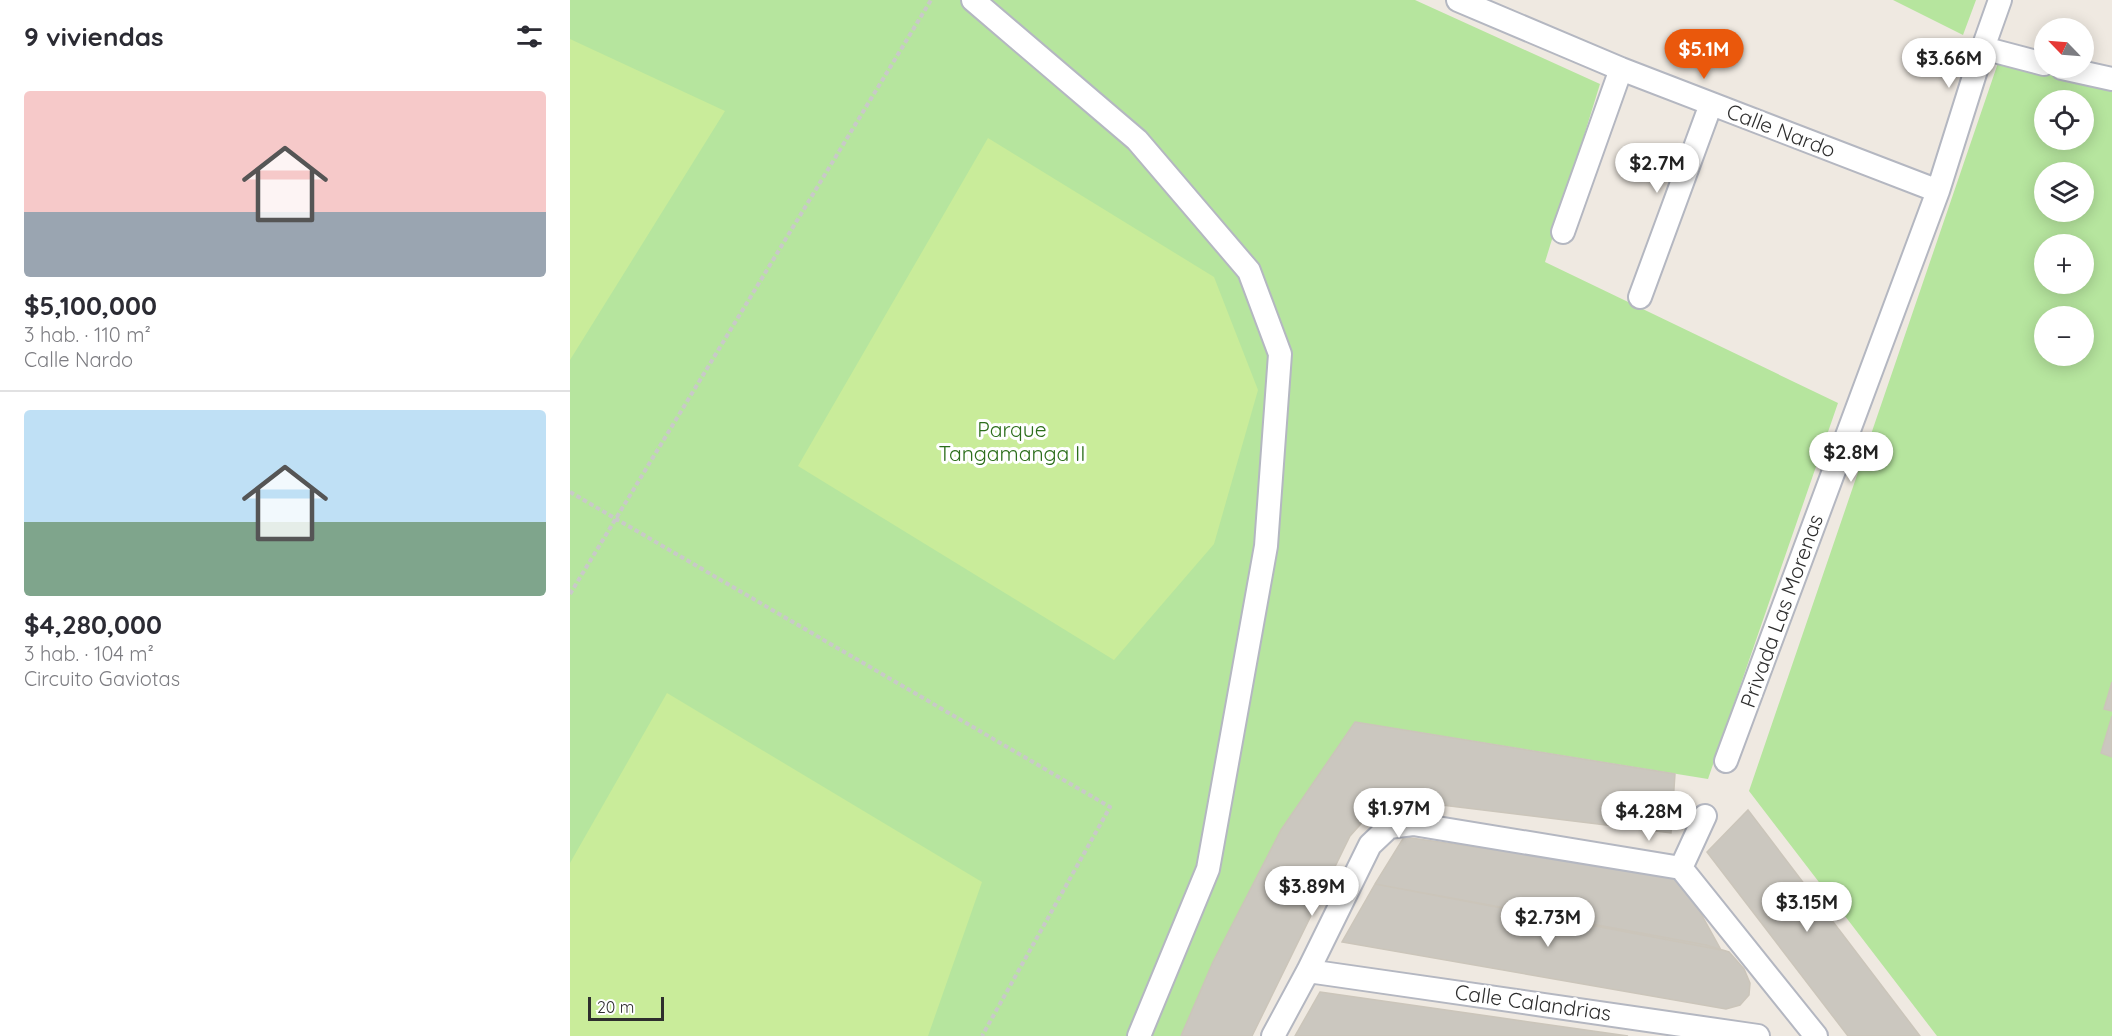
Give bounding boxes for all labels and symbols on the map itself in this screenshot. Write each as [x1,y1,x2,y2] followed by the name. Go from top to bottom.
[2034,18,2094,78] north arrow
[1662,29,1746,80] pin: $5.1M
[1900,38,1998,89] pin: $3.66M
[1723,97,1839,163] street label: Calle Nardo
[1615,143,1699,194] pin: $2.7M
[938,416,1086,466] park label: Parque Tangamanga II
[1809,432,1893,483] pin: $2.8M
[1734,510,1828,711] street label: Privada Las Morenas
[1350,788,1448,839] pin: $1.97M
[1600,791,1698,842] pin: $4.28M
[1263,866,1361,917] pin: $3.89M
[1758,882,1856,933] pin: $3.15M
[1499,897,1597,948] pin: $2.73M
[1453,978,1613,1026] street label: Calle Calandrias
[588,994,664,1022] scale bar

